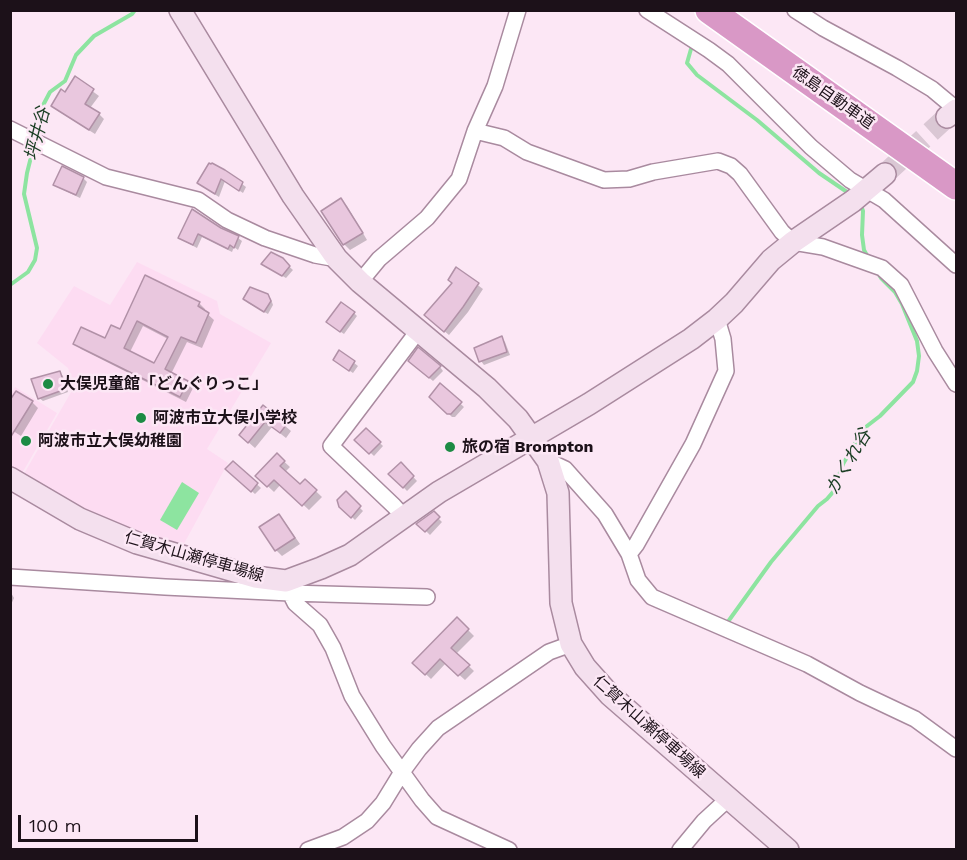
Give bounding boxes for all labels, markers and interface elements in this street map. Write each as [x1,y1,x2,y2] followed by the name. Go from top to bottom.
[788,63,878,133] street label: 徳島自動車道
[21,105,55,163] water label: 坪井谷
[60,374,268,394] place label: 大俣児童館「どんぐりっこ」
[41,377,55,391] marker: 大俣児童館「どんぐりっこ」
[153,408,297,428] place label: 阿波市立大俣小学校
[134,411,148,425] marker: 阿波市立大俣小学校
[822,425,876,499] water label: かくれ谷
[38,431,182,451] place label: 阿波市立大俣幼稚園
[19,434,33,448] marker: 阿波市立大俣幼稚園
[462,437,593,457] place label: 旅の宿 Brompton
[443,440,457,454] marker: 旅の宿 Brompton
[122,528,266,586] street label: 仁賀木山瀬停車場線
[589,672,709,782] street label: 仁賀木山瀬停車場線
[21,803,201,841] scale bar
[29,815,82,836] text: 100 m

